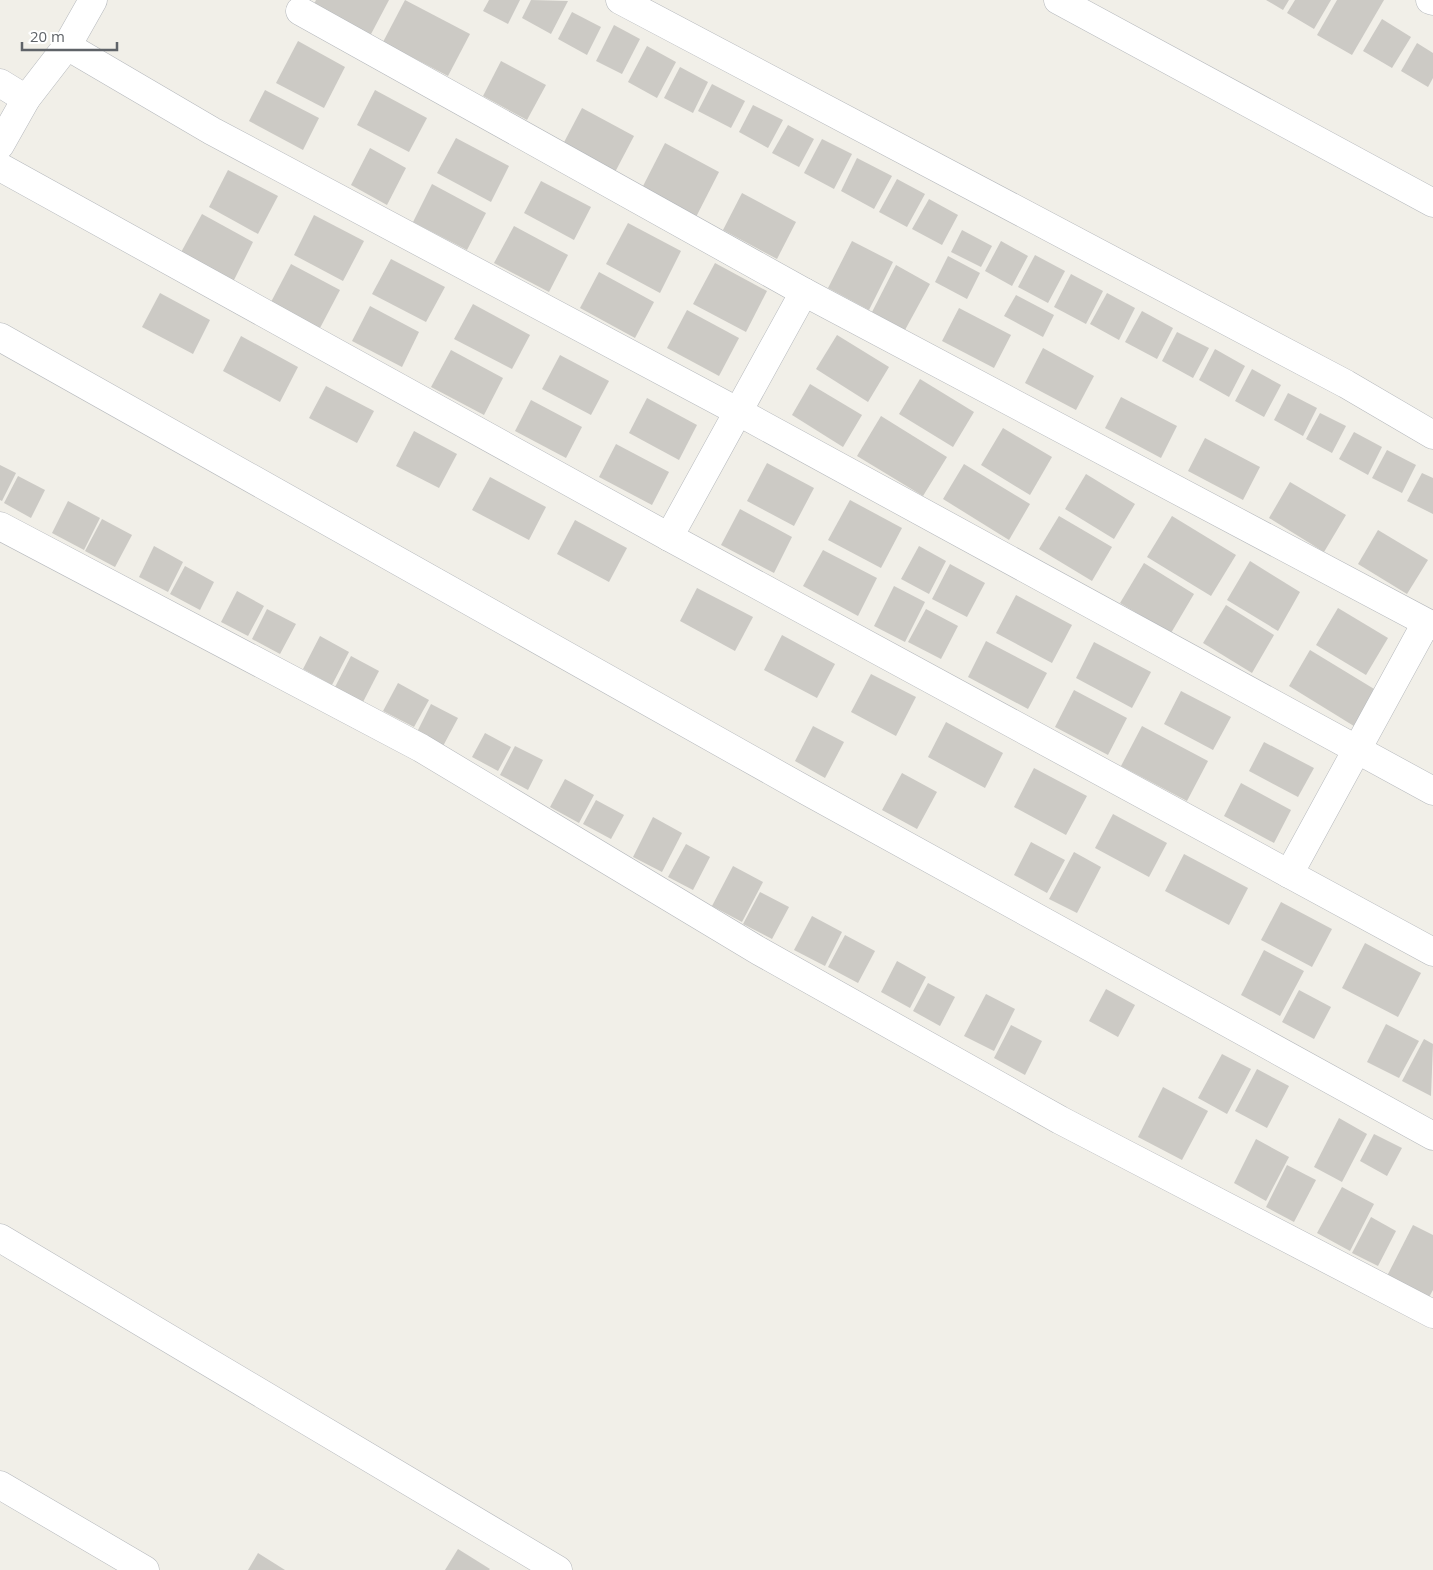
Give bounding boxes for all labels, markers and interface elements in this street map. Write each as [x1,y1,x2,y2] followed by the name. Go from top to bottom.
[22,20,118,52] scale bar
[30,26,65,46] text: 20 m

